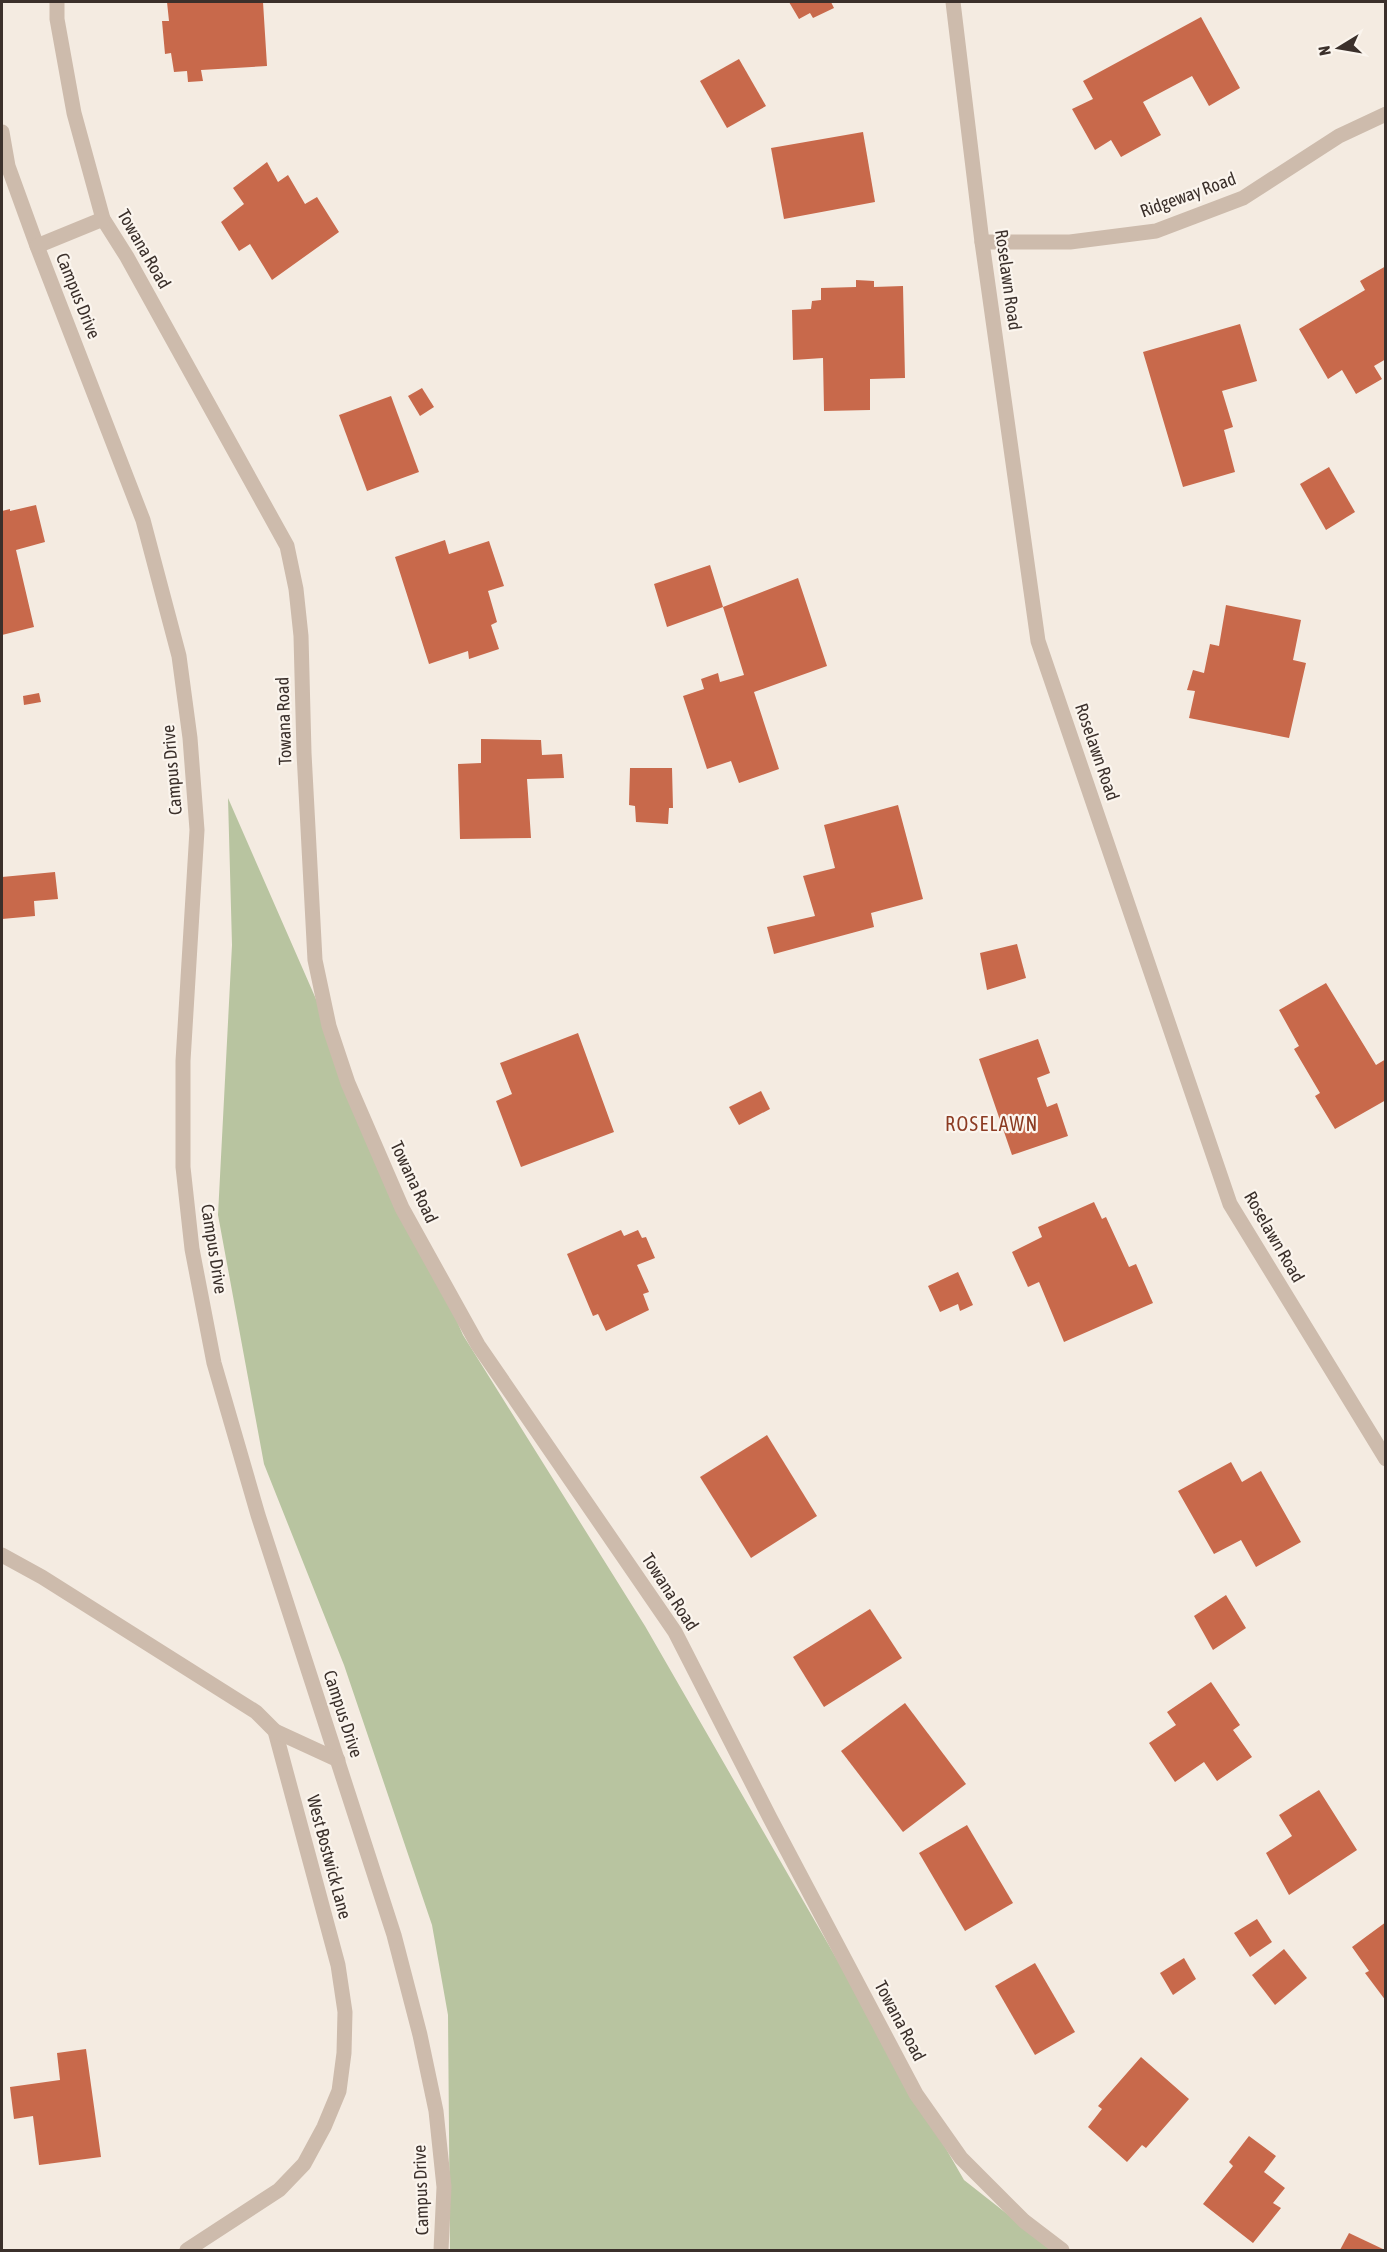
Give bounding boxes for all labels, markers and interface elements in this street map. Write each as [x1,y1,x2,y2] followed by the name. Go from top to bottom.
[1309,18,1369,78] north arrow
[1315,45,1334,57] text: N
[1137,168,1239,222] street label: Ridgeway Road
[113,205,176,292] street label: Towana Road
[991,228,1026,332] street label: Roselawn Road
[52,250,105,342] street label: Campus Drive
[271,677,296,765] street label: Towana Road
[1071,700,1124,803] street label: Roselawn Road
[157,724,186,816] street label: Campus Drive
[945,1112,1039,1135] district label: ROSELAWN
[386,1137,443,1226] street label: Towana Road
[1240,1188,1309,1286] street label: Roselawn Road
[197,1203,232,1295] street label: Campus Drive
[638,1549,703,1634] street label: Towana Road
[320,1668,367,1760] street label: Campus Drive
[303,1793,356,1921] street label: West Bostwick Lane
[871,1977,930,2065] street label: Towana Road
[408,2144,433,2236] street label: Campus Drive

